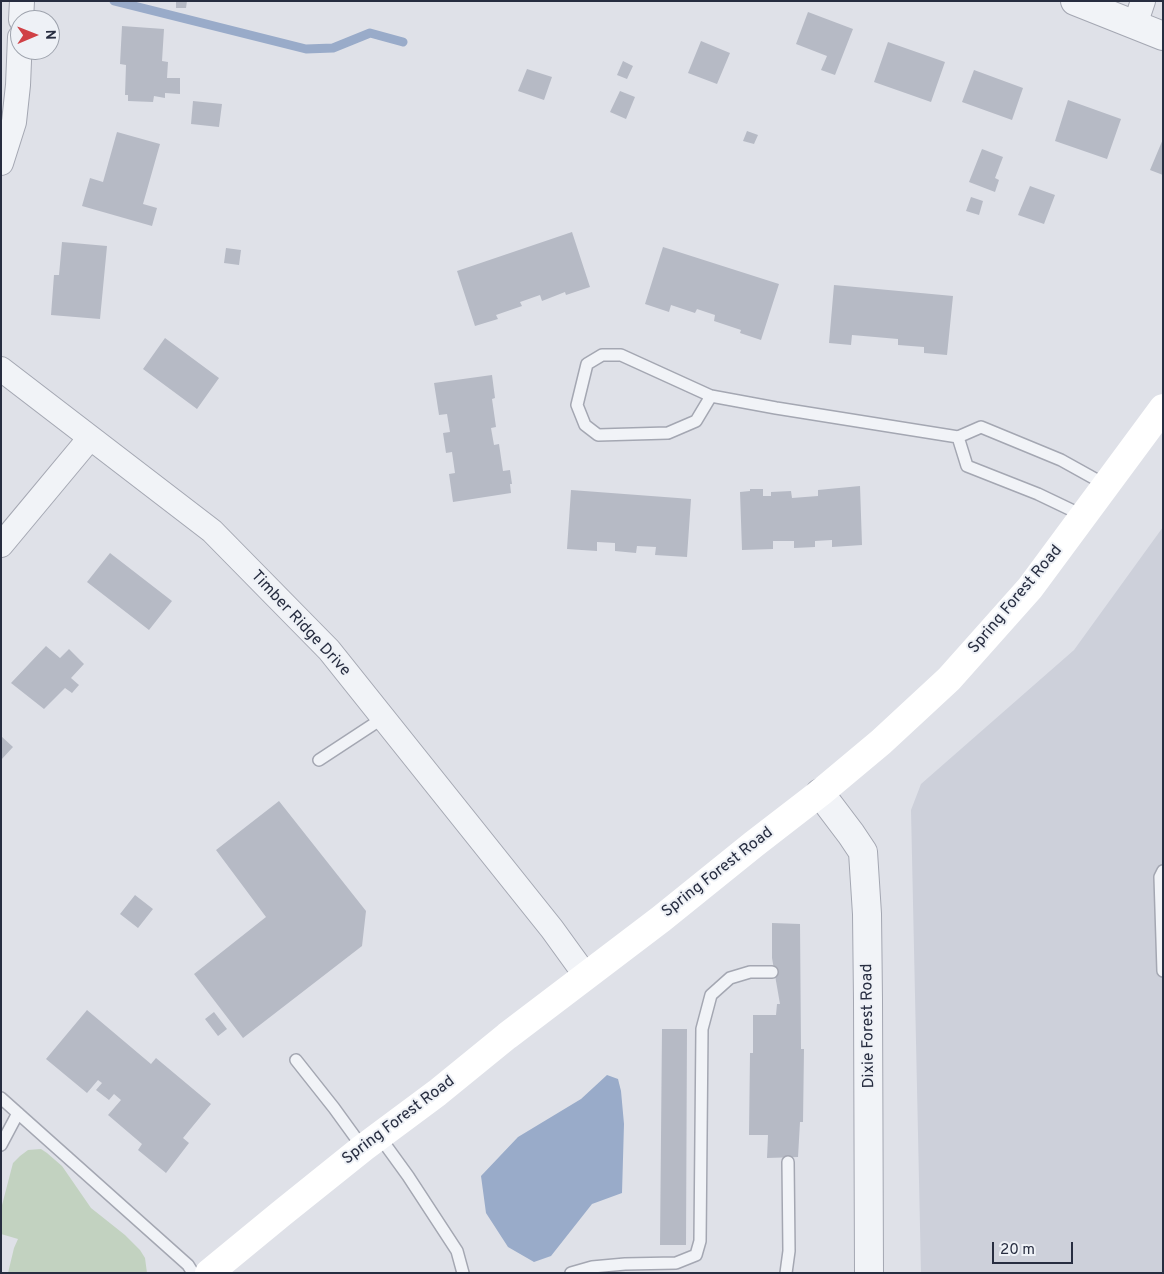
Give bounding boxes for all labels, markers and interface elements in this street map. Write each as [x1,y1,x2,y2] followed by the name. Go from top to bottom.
[10,10,60,60] north arrow
[41,30,58,40] text: N
[965,542,1067,658] street label: Spring Forest Road
[246,567,354,681] street label: Timber Ridge Drive
[659,824,777,922] street label: Spring Forest Road
[858,963,880,1089] street label: Dixie Forest Road
[339,1072,459,1170] street label: Spring Forest Road
[994,1232,1075,1264] scale bar
[1000,1241,1035,1260] text: 20 m

